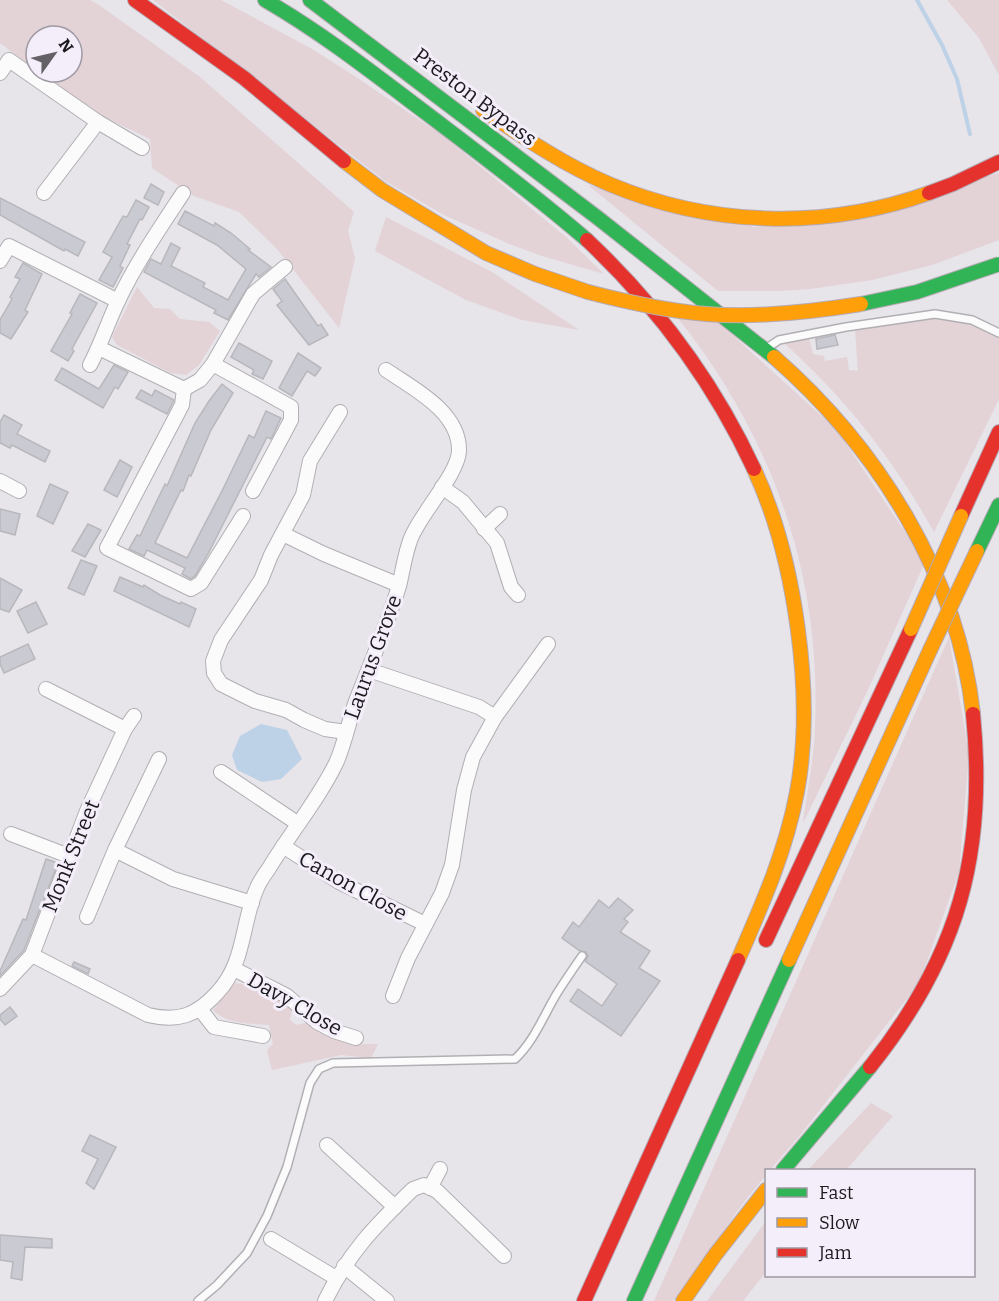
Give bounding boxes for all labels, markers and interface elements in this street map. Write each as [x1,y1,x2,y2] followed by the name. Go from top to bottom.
[24,24,84,84] north arrow
[55,35,77,56] text: N
[408,42,542,152] street label: Preston Bypass
[338,591,408,723] street label: Laurus Grove
[37,796,106,916] street label: Monk Street
[294,846,412,926] street label: Canon Close
[243,966,347,1042] street label: Davy Close
[765,1169,975,1277] legend
[819,1182,854,1204] text: Fast
[819,1212,860,1234] text: Slow
[818,1242,852,1264] text: Jam

